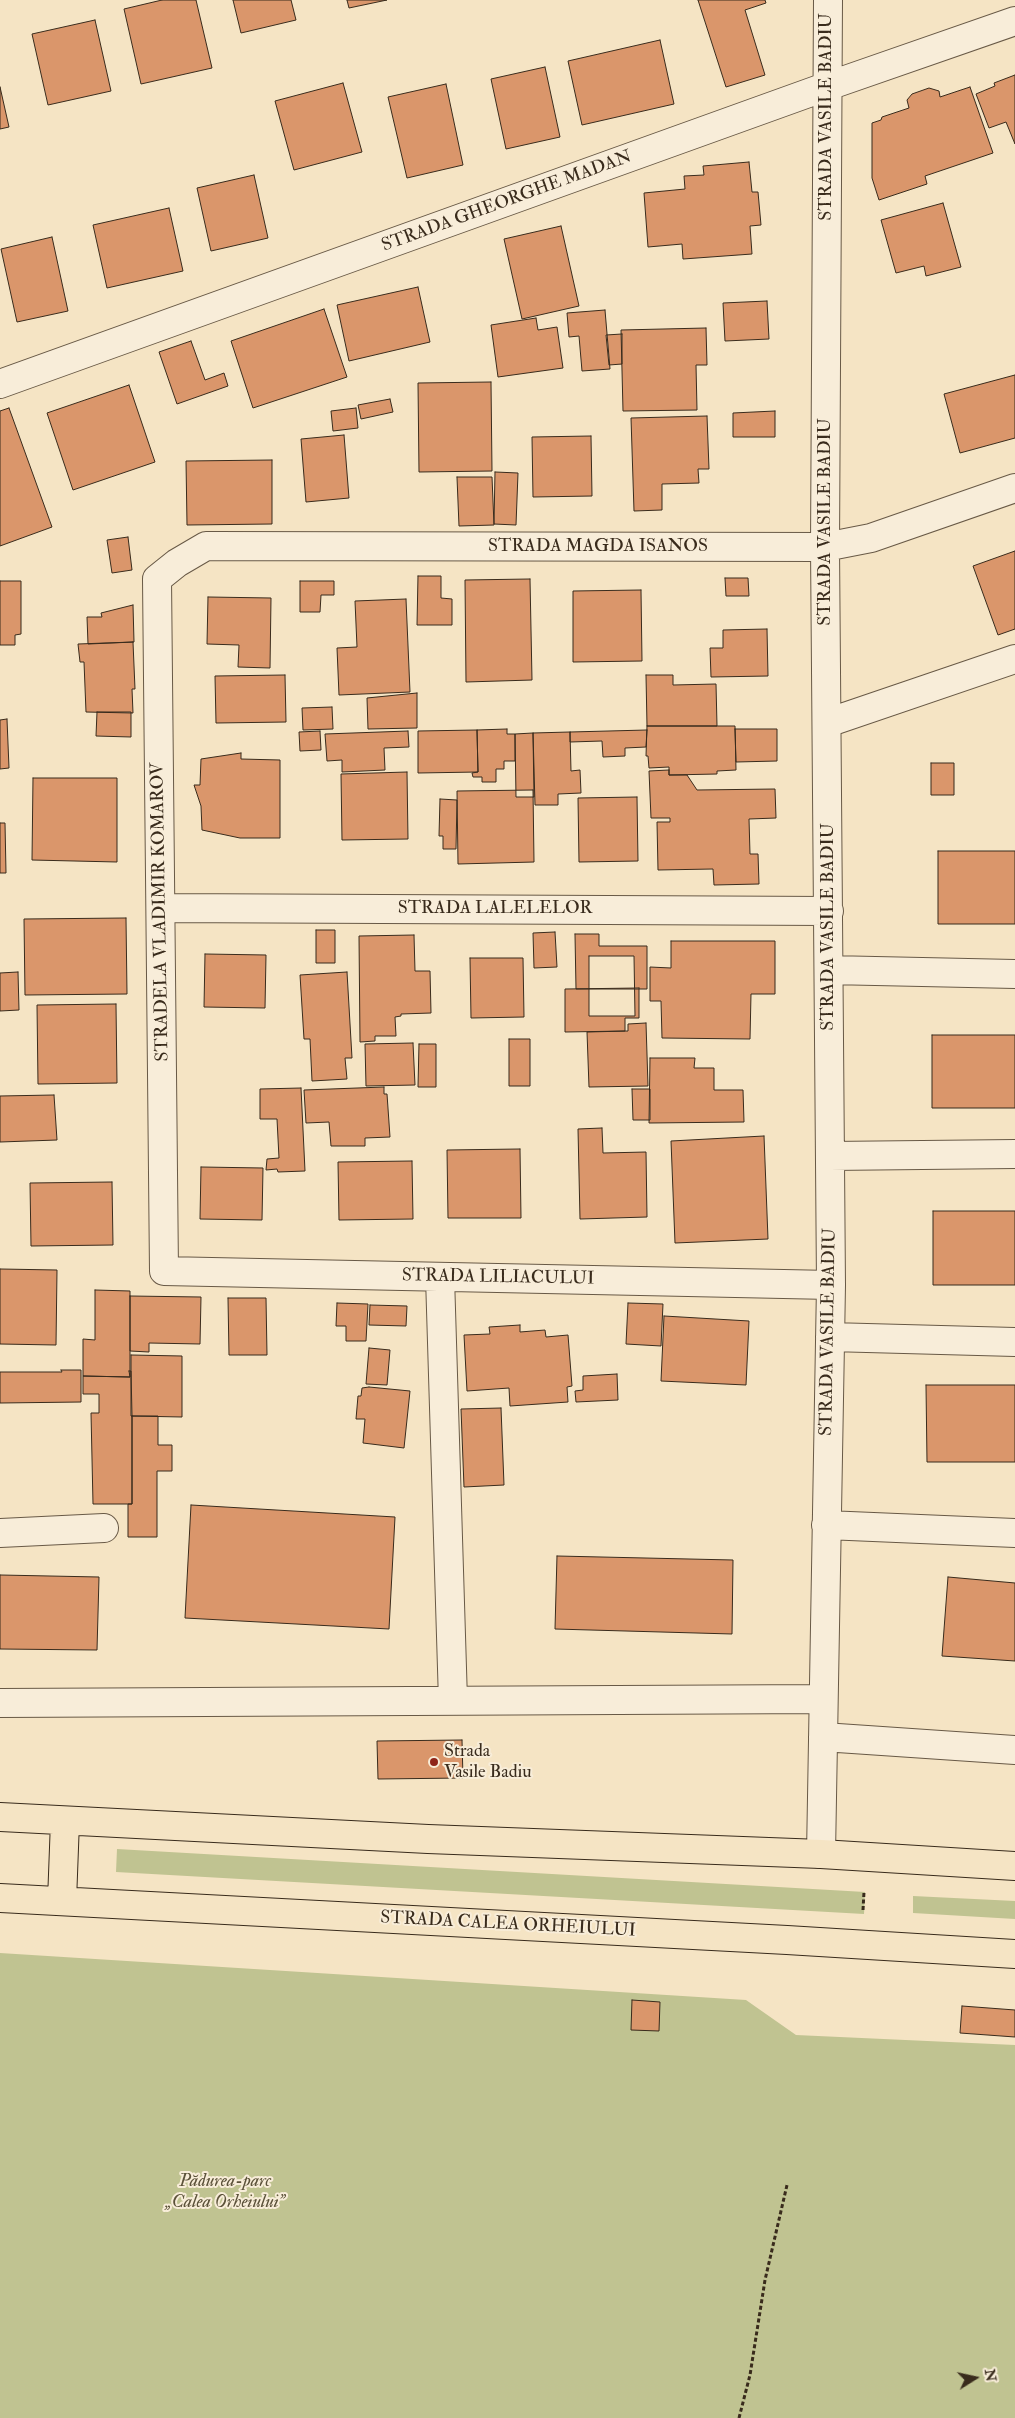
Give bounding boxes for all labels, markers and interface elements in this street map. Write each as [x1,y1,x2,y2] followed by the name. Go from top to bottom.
[816,13,838,221] street label: STRADA VASILE BADIU
[379,147,635,257] street label: STRADA GHEORGHE MADAN
[815,418,837,626] street label: STRADA VASILE BADIU
[488,536,708,558] street label: STRADA MAGDA ISANOS
[148,762,174,1062] street label: STRADELA VLADIMIR KOMAROV
[818,823,840,1031] street label: STRADA VASILE BADIU
[398,898,592,920] street label: STRADA LALELELOR
[816,1228,842,1436] street label: STRADA VASILE BADIU
[402,1266,594,1290] street label: STRADA LILIACULUI
[444,1741,532,1784] place label: Strada Vasile Badiu
[428,1756,440,1768] marker: Strada Vasile Badiu
[380,1908,636,1942] street label: STRADA CALEA ORHEIULUI
[165,2171,285,2214] park label: Pădurea-parc „Calea Orheiului”
[950,2353,1000,2403] north arrow
[981,2368,1000,2383] text: N

